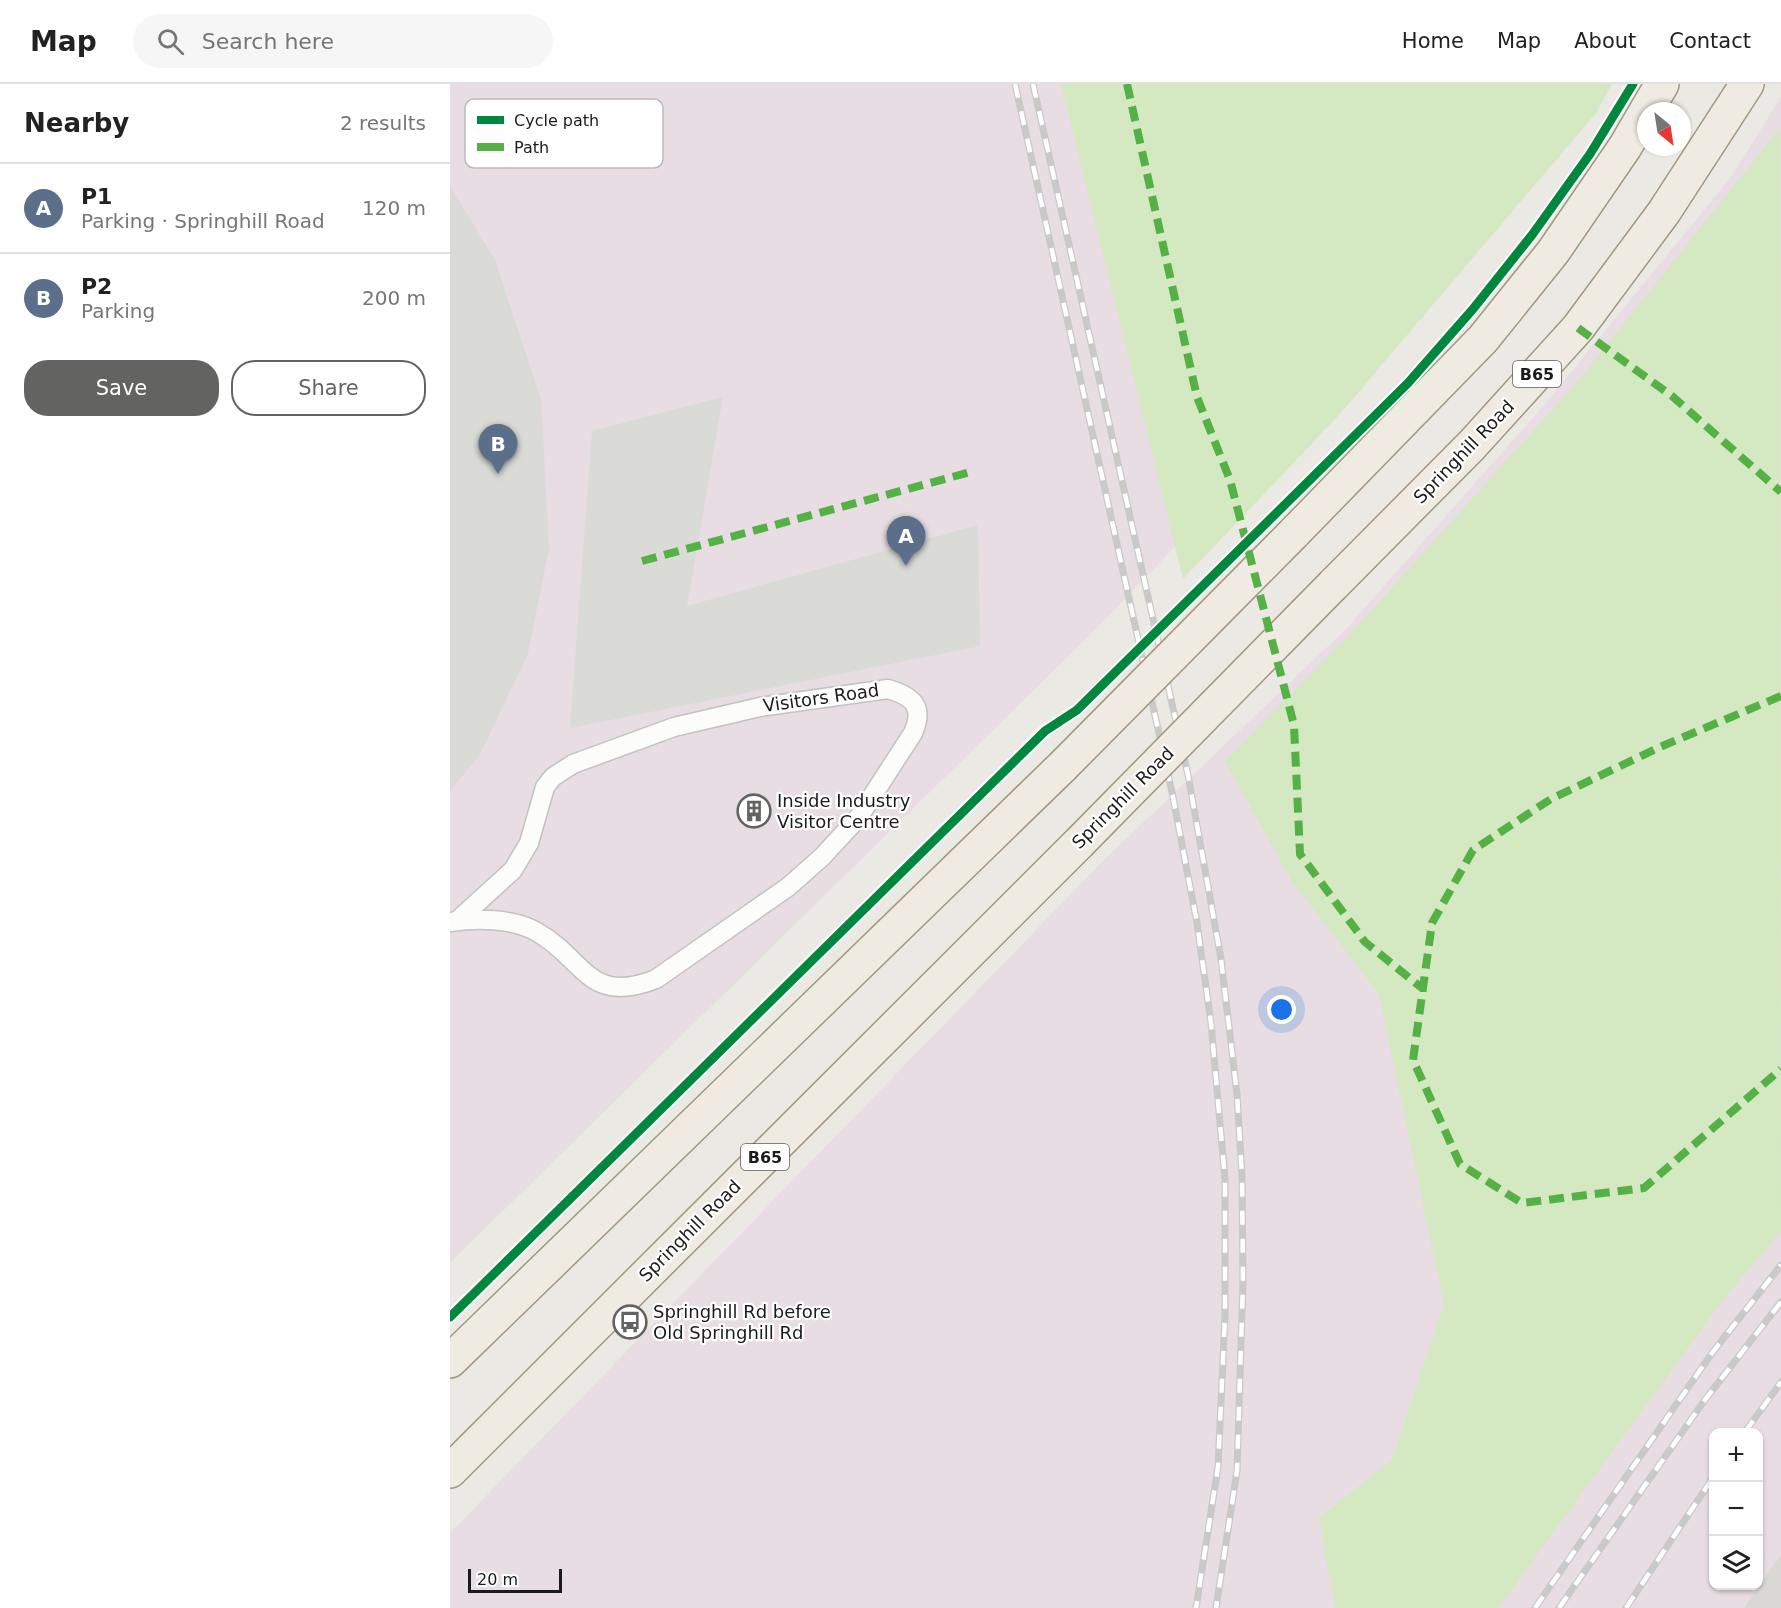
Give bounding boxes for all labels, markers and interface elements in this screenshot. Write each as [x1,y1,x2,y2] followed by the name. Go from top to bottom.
[133,14,553,68] search box
[30,25,97,58] text: Map
[154,25,187,58] icon: search
[202,29,334,54] text: Search here
[1402,29,1464,53] text: Home
[1497,29,1541,53] text: Map
[1574,29,1636,53] text: About
[1669,29,1751,53] text: Contact
[465,99,663,168] legend
[1637,102,1691,156] north arrow
[24,108,129,138] text: Nearby
[340,111,426,135] text: 2 results
[514,111,599,130] text: Cycle path
[514,138,549,157] text: Path
[81,184,112,209] text: P1
[36,196,51,220] text: A
[362,196,426,220] text: 120 m
[81,209,325,233] text: Parking · Springhill Road
[81,274,112,299] text: P2
[36,286,51,310] text: B
[362,286,426,310] text: 200 m
[81,299,155,323] text: Parking
[24,360,219,416] button: Save
[231,360,426,416] button: Share
[1513,361,1561,387] road number: B65
[1409,396,1518,508] street label: Springhill Road
[478,424,518,474] pin: B
[886,516,926,566] pin: A
[762,679,880,716] street label: Visitors Road
[1067,742,1178,853] street label: Springhill Road
[777,790,911,832] place label: Inside Industry Visitor Centre
[736,793,772,829] building icon: Inside Industry Visitor Centre
[1267,995,1296,1024] your location
[741,1144,789,1170] road number: B65
[634,1175,745,1286] street label: Springhill Road
[653,1301,831,1343] place label: Springhill Rd before Old Springhill Rd
[612,1304,648,1340] bus stop icon: Springhill Rd before Old Springhill Rd
[1709,1428,1763,1590] map controls
[1709,1428,1763,1482] button: +
[1709,1482,1763,1536] button: −
[1709,1536,1763,1590] button: layers
[468,1566,562,1594] scale bar
[477,1570,518,1589] text: 20 m

